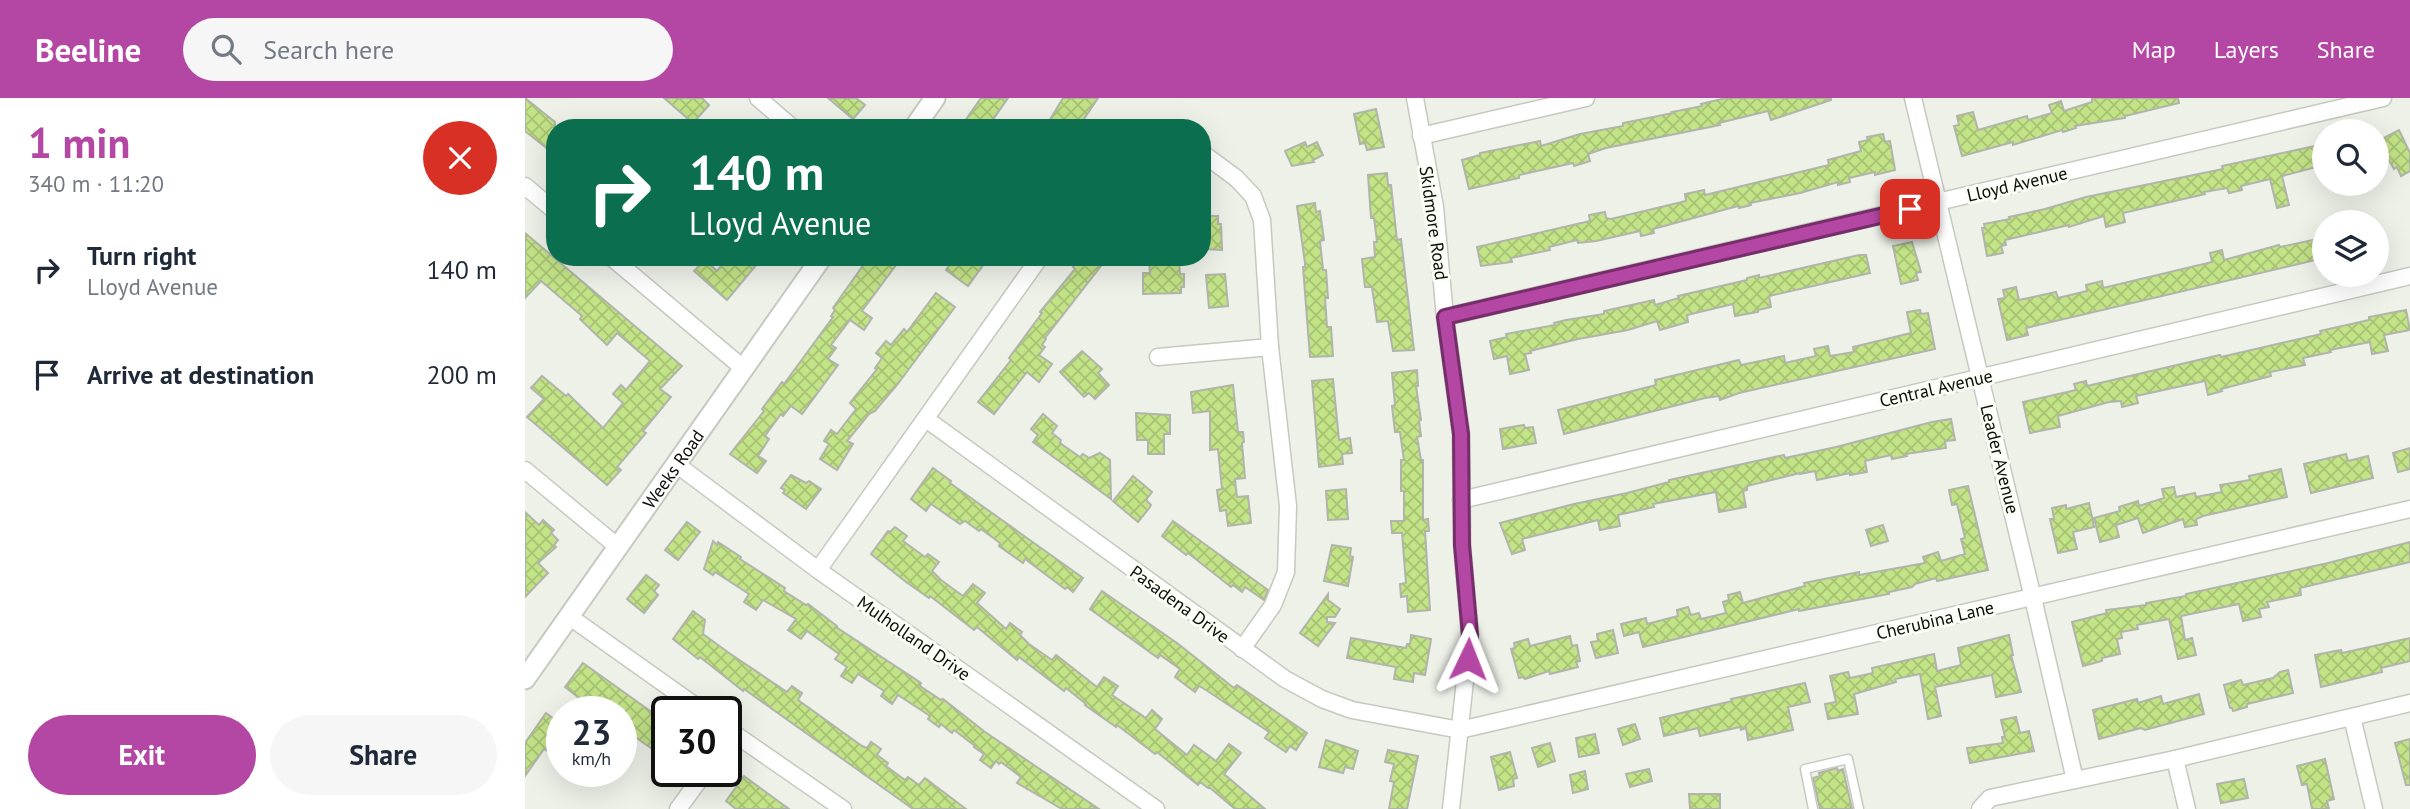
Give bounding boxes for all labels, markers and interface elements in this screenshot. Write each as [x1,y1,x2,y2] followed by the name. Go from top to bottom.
[183,18,673,81] search box
[35,28,141,71] text: Beeline
[207,30,245,68] icon: search
[263,33,394,66] text: Search here
[2132,34,2176,65] text: Map
[2214,34,2279,65] text: Layers
[2317,34,2375,65] text: Share
[28,115,130,170] text: 1 min
[2312,119,2389,287] map controls
[2312,119,2389,196] button: search
[423,121,497,195] button: close
[689,140,824,204] text: 140 m
[574,147,665,238] icon: right
[1964,161,2070,207] street label: Lloyd Avenue
[1415,164,1453,282] street label: Skidmore Road
[28,169,164,198] text: 340 m · 11:20
[1880,179,1940,239] pin
[1891,190,1929,228] icon: arrive
[689,202,871,244] text: Lloyd Avenue
[2312,210,2389,287] button: layers
[87,239,196,272] text: Turn right
[28,251,66,289] icon: right
[426,253,497,286] text: 140 m
[87,272,218,301] text: Lloyd Avenue
[28,356,66,394] icon: arrive
[87,358,314,391] text: Arrive at destination
[426,358,497,391] text: 200 m
[1877,364,1995,412] street label: Central Avenue
[1975,402,2025,516] street label: Leader Avenue
[637,425,709,513] street label: Weeks Road
[1126,560,1234,648] street label: Pasadena Drive
[853,590,975,686] street label: Mulholland Drive
[1874,595,1996,645] street label: Cherubina Lane
[1431,622,1505,696] position arrow
[651,696,742,787] speed limit sign: 30
[572,709,611,755] text: 23
[28,715,256,795] button: Exit
[270,715,497,795] button: Share
[572,747,611,770] text: km/h

